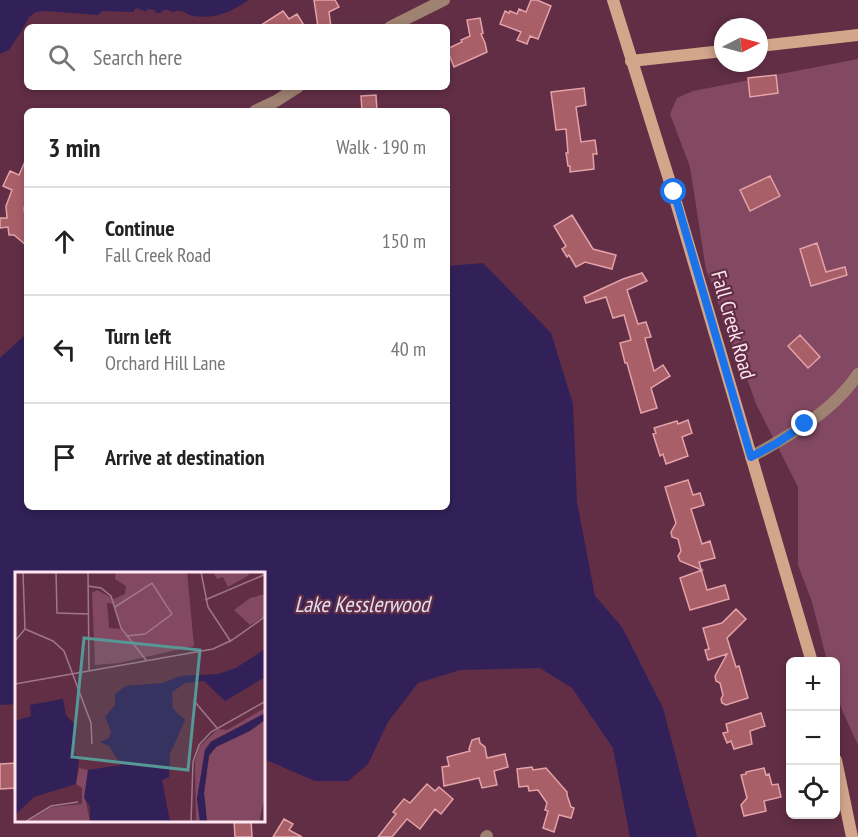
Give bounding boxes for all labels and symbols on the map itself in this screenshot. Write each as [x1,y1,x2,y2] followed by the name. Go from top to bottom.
[714,18,768,72] north arrow
[660,178,686,204] route start
[705,268,762,382] street label: Fall Creek Road
[791,410,817,436] route end
[15,572,266,822] inset map
[294,590,433,618] water label: Lake Kesslerwood

